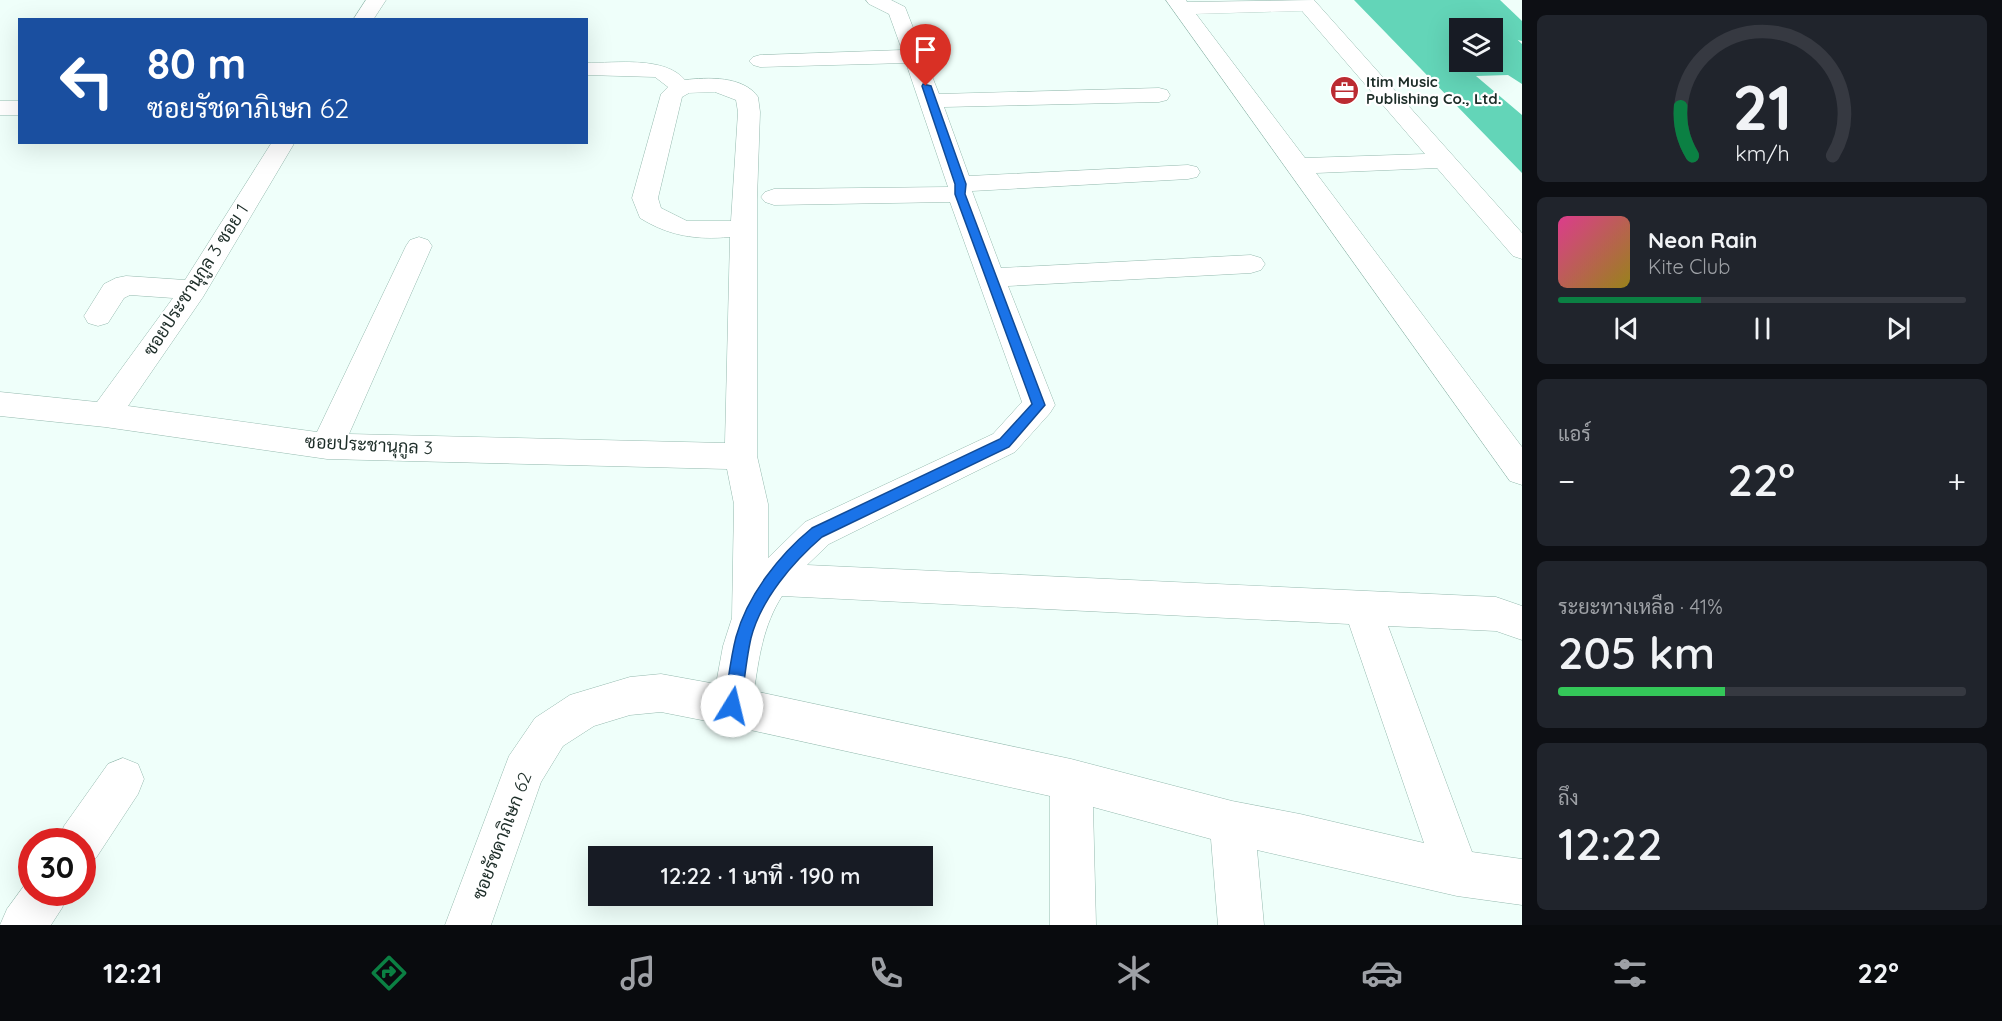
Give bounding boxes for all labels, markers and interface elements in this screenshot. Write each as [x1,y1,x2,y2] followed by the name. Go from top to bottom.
[1449,18,1503,72] map controls
[1449,18,1503,72] button: layers
[900,24,951,86] pin
[909,33,942,66] icon: arrive
[147,37,246,90] text: 80 m
[48,42,126,120] icon: left
[1732,68,1792,146] text: 21
[1366,72,1501,108] place label: Itim Music Publishing Co., Ltd.
[1329,75,1361,107] office icon: Itim Music Publishing Co., Ltd.
[147,91,349,125] text: ซอยรัชดาภิเษก 62
[1735,140,1789,166] text: km/h
[138,199,255,361] street label: ซอยประชานุกูล 3 ซอย 1
[1648,226,1757,254] text: Neon Rain
[1648,254,1730,279] text: Kite Club
[1610,312,1643,345] icon: previous
[1746,312,1779,345] icon: pause
[1882,312,1915,345] icon: next
[1558,421,1591,446] text: แอร์
[304,430,434,461] street label: ซอยประชานุกูล 3
[1728,451,1795,507] text: 22°
[1558,460,1575,501] text: −
[1947,460,1966,501] text: +
[1558,594,1723,619] text: ระยะทางเหลือ · 41%
[1558,624,1715,680] text: 205 km
[700,674,764,738] position arrow
[467,769,536,903] street label: ซอยรัชดาภิเษก 62
[1558,785,1579,810] text: ถึง
[1558,815,1662,871] text: 12:22
[18,828,96,906] speed limit sign: 30
[661,862,860,890] text: 12:22 · 1 นาที · 190 m
[368,952,410,994] icon: directions
[617,952,659,994] icon: music
[865,952,907,994] icon: phone
[1113,952,1155,994] icon: climate
[1361,952,1403,994] icon: car
[1609,952,1651,994] icon: filters
[103,956,162,990] text: 12:21
[1858,956,1899,990] text: 22°

